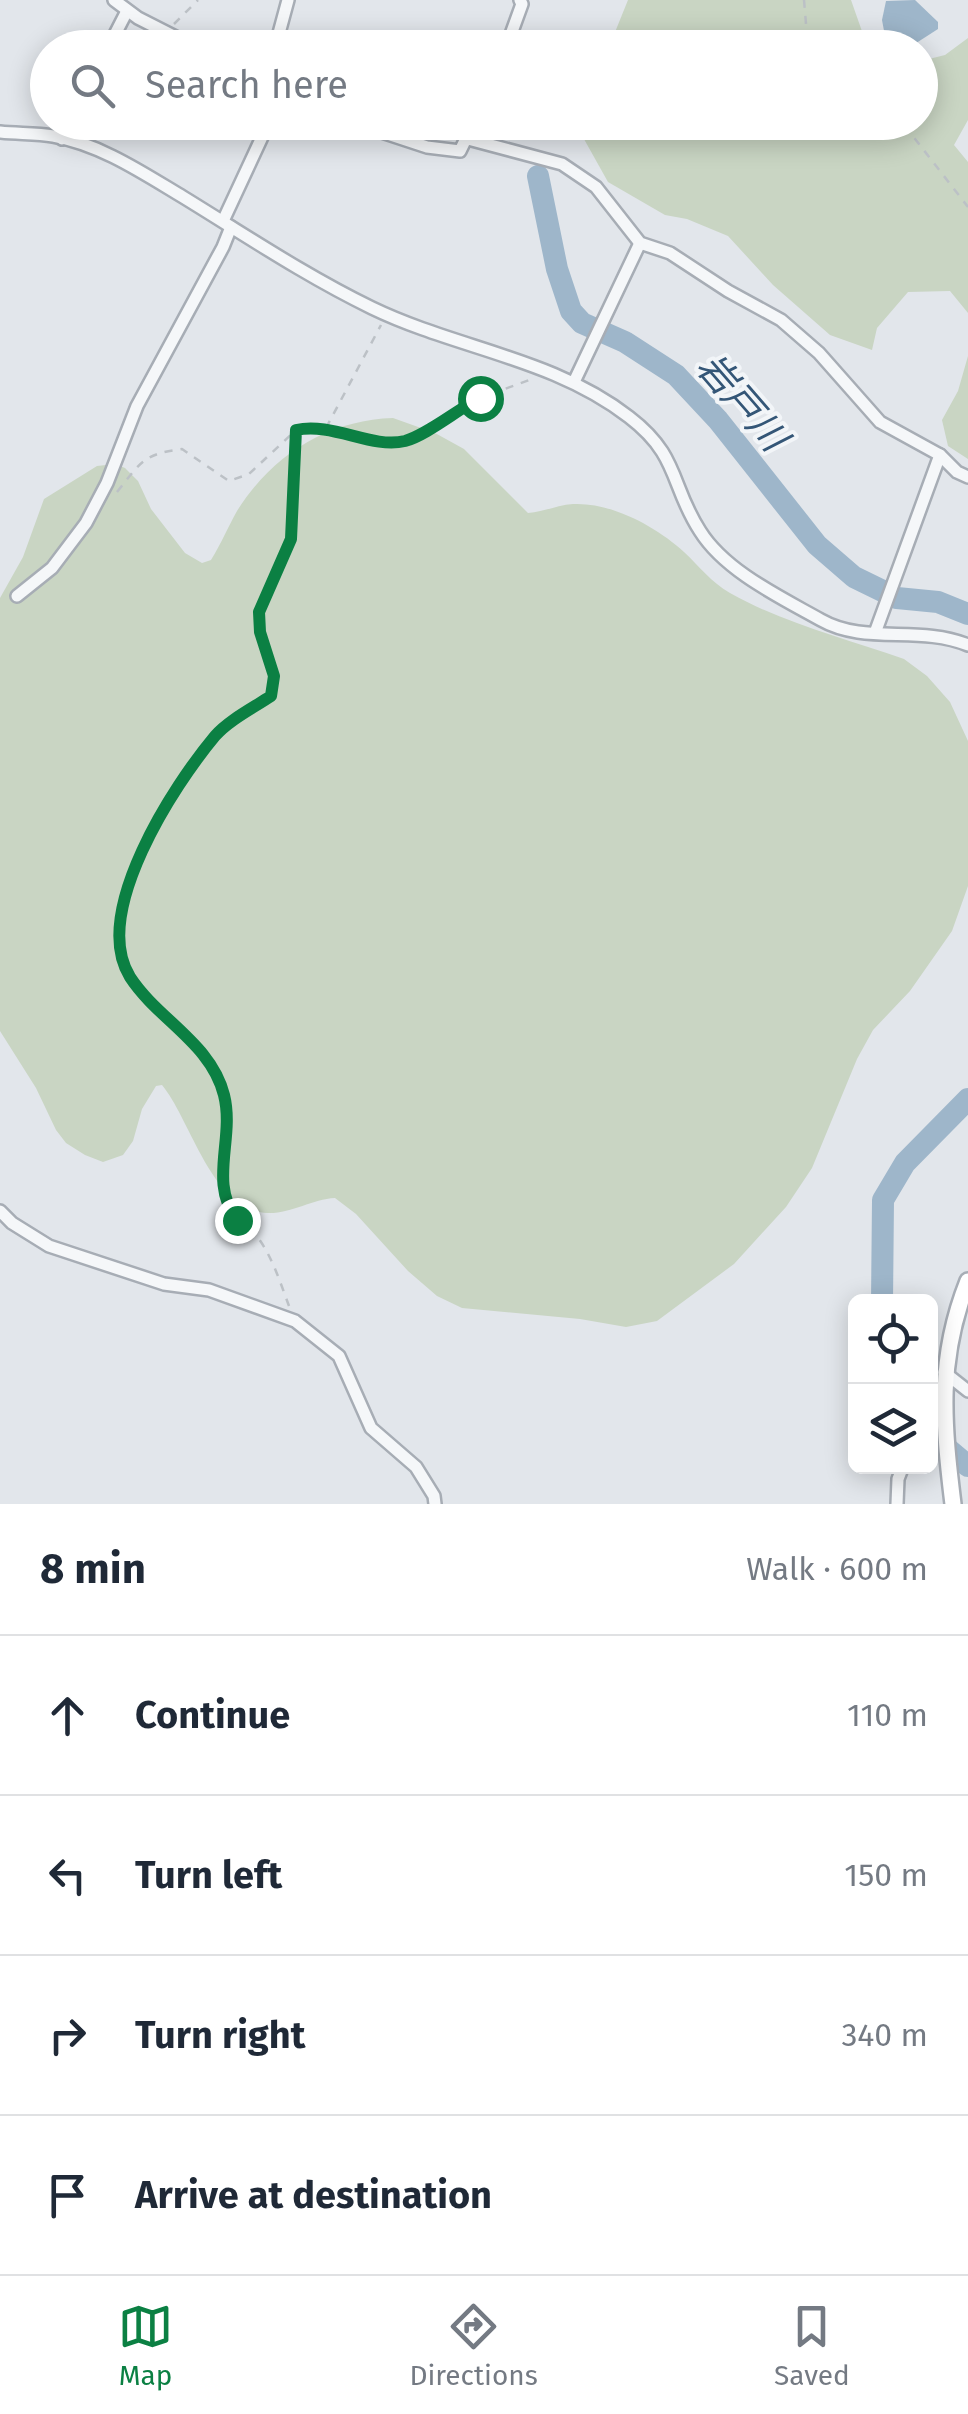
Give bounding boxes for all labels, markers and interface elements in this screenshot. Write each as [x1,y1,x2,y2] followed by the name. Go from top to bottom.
[30,30,938,140] search box
[65,58,120,113] icon: search
[145,62,348,108] text: Search here
[687,344,799,463] water label: 岩戸川
[458,376,504,422] route start
[215,1198,261,1244] route end
[848,1294,938,1474] map controls
[848,1294,938,1384] button: locate
[848,1384,938,1474] button: layers
[40,1544,146,1594] text: 8 min
[746,1550,928,1588] text: Walk · 600 m
[40,1688,95,1743] icon: ahead
[135,1692,290,1738] text: Continue
[847,1696,928,1734] text: 110 m
[40,1848,95,1903] icon: left
[135,1852,282,1898] text: Turn left
[844,1856,928,1894] text: 150 m
[40,2008,95,2063] icon: right
[135,2012,305,2058] text: Turn right
[841,2016,928,2054] text: 340 m
[40,2168,95,2223] icon: arrive
[135,2172,492,2218] text: Arrive at destination
[118,2299,173,2392] tab: Map
[409,2299,538,2392] tab: Directions
[774,2299,850,2392] tab: Saved

